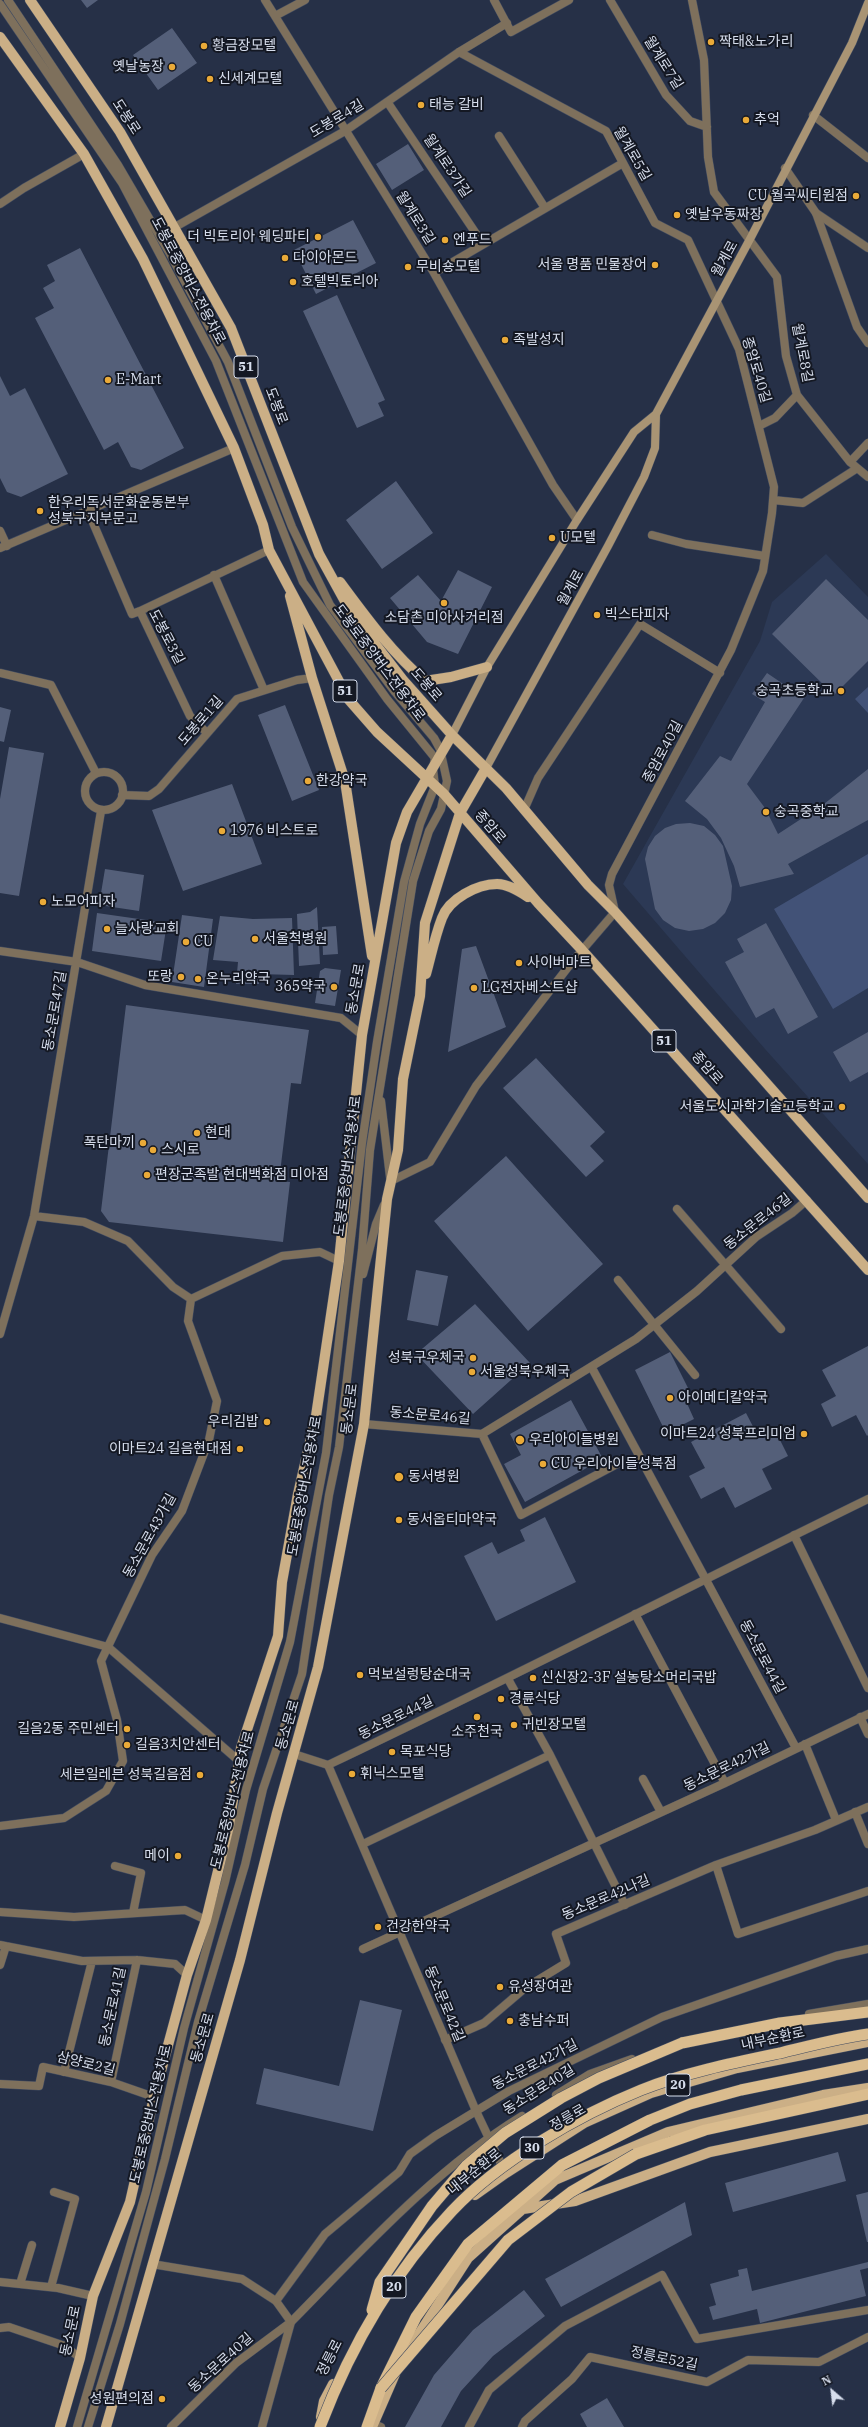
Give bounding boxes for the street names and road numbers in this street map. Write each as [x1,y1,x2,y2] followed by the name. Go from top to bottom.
[640,33,686,93] street label: 월계로7길
[108,96,144,138] street label: 도봉로
[307,96,367,142] street label: 도봉로4길
[610,124,654,184] street label: 월계로5길
[420,131,474,201] street label: 월계로3가길
[392,188,438,248] street label: 월계로3길
[147,215,229,347] street label: 도봉로중앙버스전용차로
[708,238,742,280] street label: 월계로
[788,322,816,384] street label: 월계로8길
[738,335,774,405] street label: 종암로40길
[234,356,258,378] road number: 51
[261,385,291,427] street label: 도봉로
[554,567,588,609] street label: 월계로
[330,601,428,725] street label: 도봉로중앙버스전용차로
[145,607,187,667] street label: 도봉로3길
[407,665,445,705] street label: 도봉로
[333,680,357,702] road number: 51
[175,693,227,749] street label: 도봉로1길
[640,718,686,786] street label: 종암로40길
[471,807,509,847] street label: 종암로
[343,962,369,1016] street label: 동소문로
[40,970,70,1052] street label: 동소문로47길
[652,1030,676,1052] road number: 51
[688,1048,726,1088] street label: 종암로
[331,1095,365,1237] street label: 도봉로중앙버스전용차로
[721,1190,795,1254] street label: 동소문로46길
[339,1382,361,1436] street label: 동소문로
[389,1404,471,1428] street label: 동소문로46길
[284,1415,326,1557] street label: 도봉로중앙버스전용차로
[120,1491,180,1581] street label: 동소문로43가길
[736,1617,788,1697] street label: 동소문로44길
[356,1693,436,1743] street label: 동소문로44길
[273,1698,303,1752] street label: 동소문로
[208,1729,258,1871] street label: 도봉로중앙버스전용차로
[681,1739,773,1795] street label: 동소문로42가길
[559,1872,653,1924] street label: 동소문로42나길
[420,1963,468,2045] street label: 동소문로42길
[96,1966,130,2048] street label: 동소문로41길
[188,2011,218,2065] street label: 동소문로
[740,2024,806,2054] street label: 내부순환로
[489,2036,581,2094] street label: 동소문로42가길
[127,2043,175,2185] street label: 도봉로중앙버스전용차로
[55,2049,117,2079] street label: 삼양로2길
[500,2061,578,2119] street label: 동소문로40길
[666,2074,690,2096] road number: 20
[547,2101,589,2135] street label: 정릉로
[520,2137,544,2159] road number: 30
[445,2145,505,2199] street label: 내부순환로
[382,2276,406,2298] road number: 20
[57,2304,85,2358] street label: 동소문로
[185,2330,257,2396] street label: 동소문로40길
[314,2337,346,2379] street label: 정릉로
[629,2344,699,2374] street label: 정릉로52길

